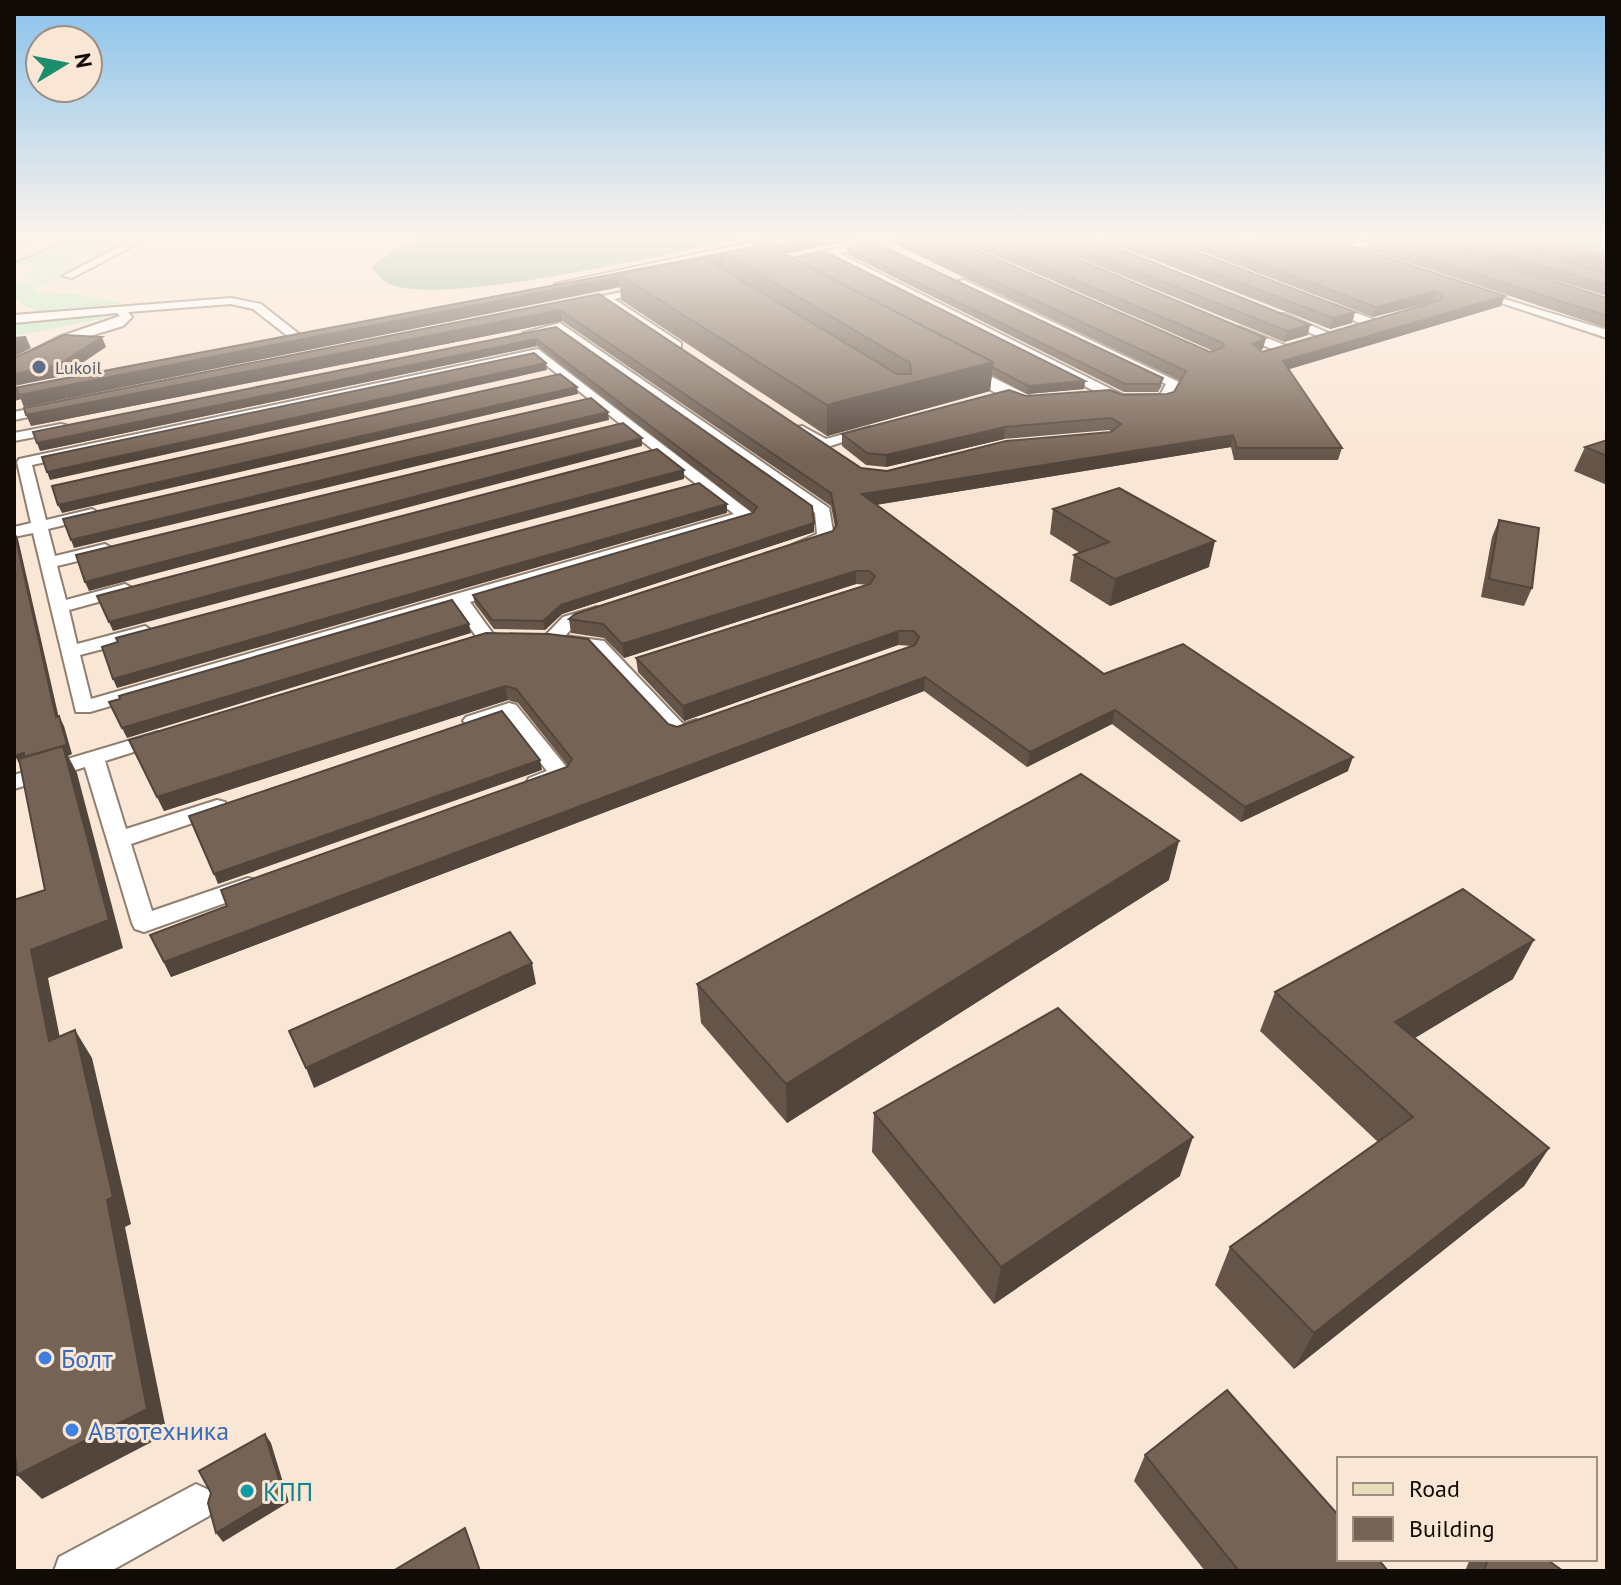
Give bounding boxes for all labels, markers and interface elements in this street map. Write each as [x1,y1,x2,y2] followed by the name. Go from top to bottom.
[24,24,104,104] north arrow
[69,51,99,70] text: N
[55,356,103,379] place label: Lukoil
[30,358,48,376] marker: Lukoil
[61,1342,113,1375] place label: Болт
[36,1349,54,1367] marker: Болт
[88,1414,229,1447] place label: Автотехника
[63,1421,81,1439] marker: Автотехника
[1337,1457,1597,1561] legend
[1409,1473,1460,1504] text: Road
[263,1475,313,1508] place label: КПП
[238,1482,256,1500] marker: КПП
[1409,1513,1495,1544] text: Building

